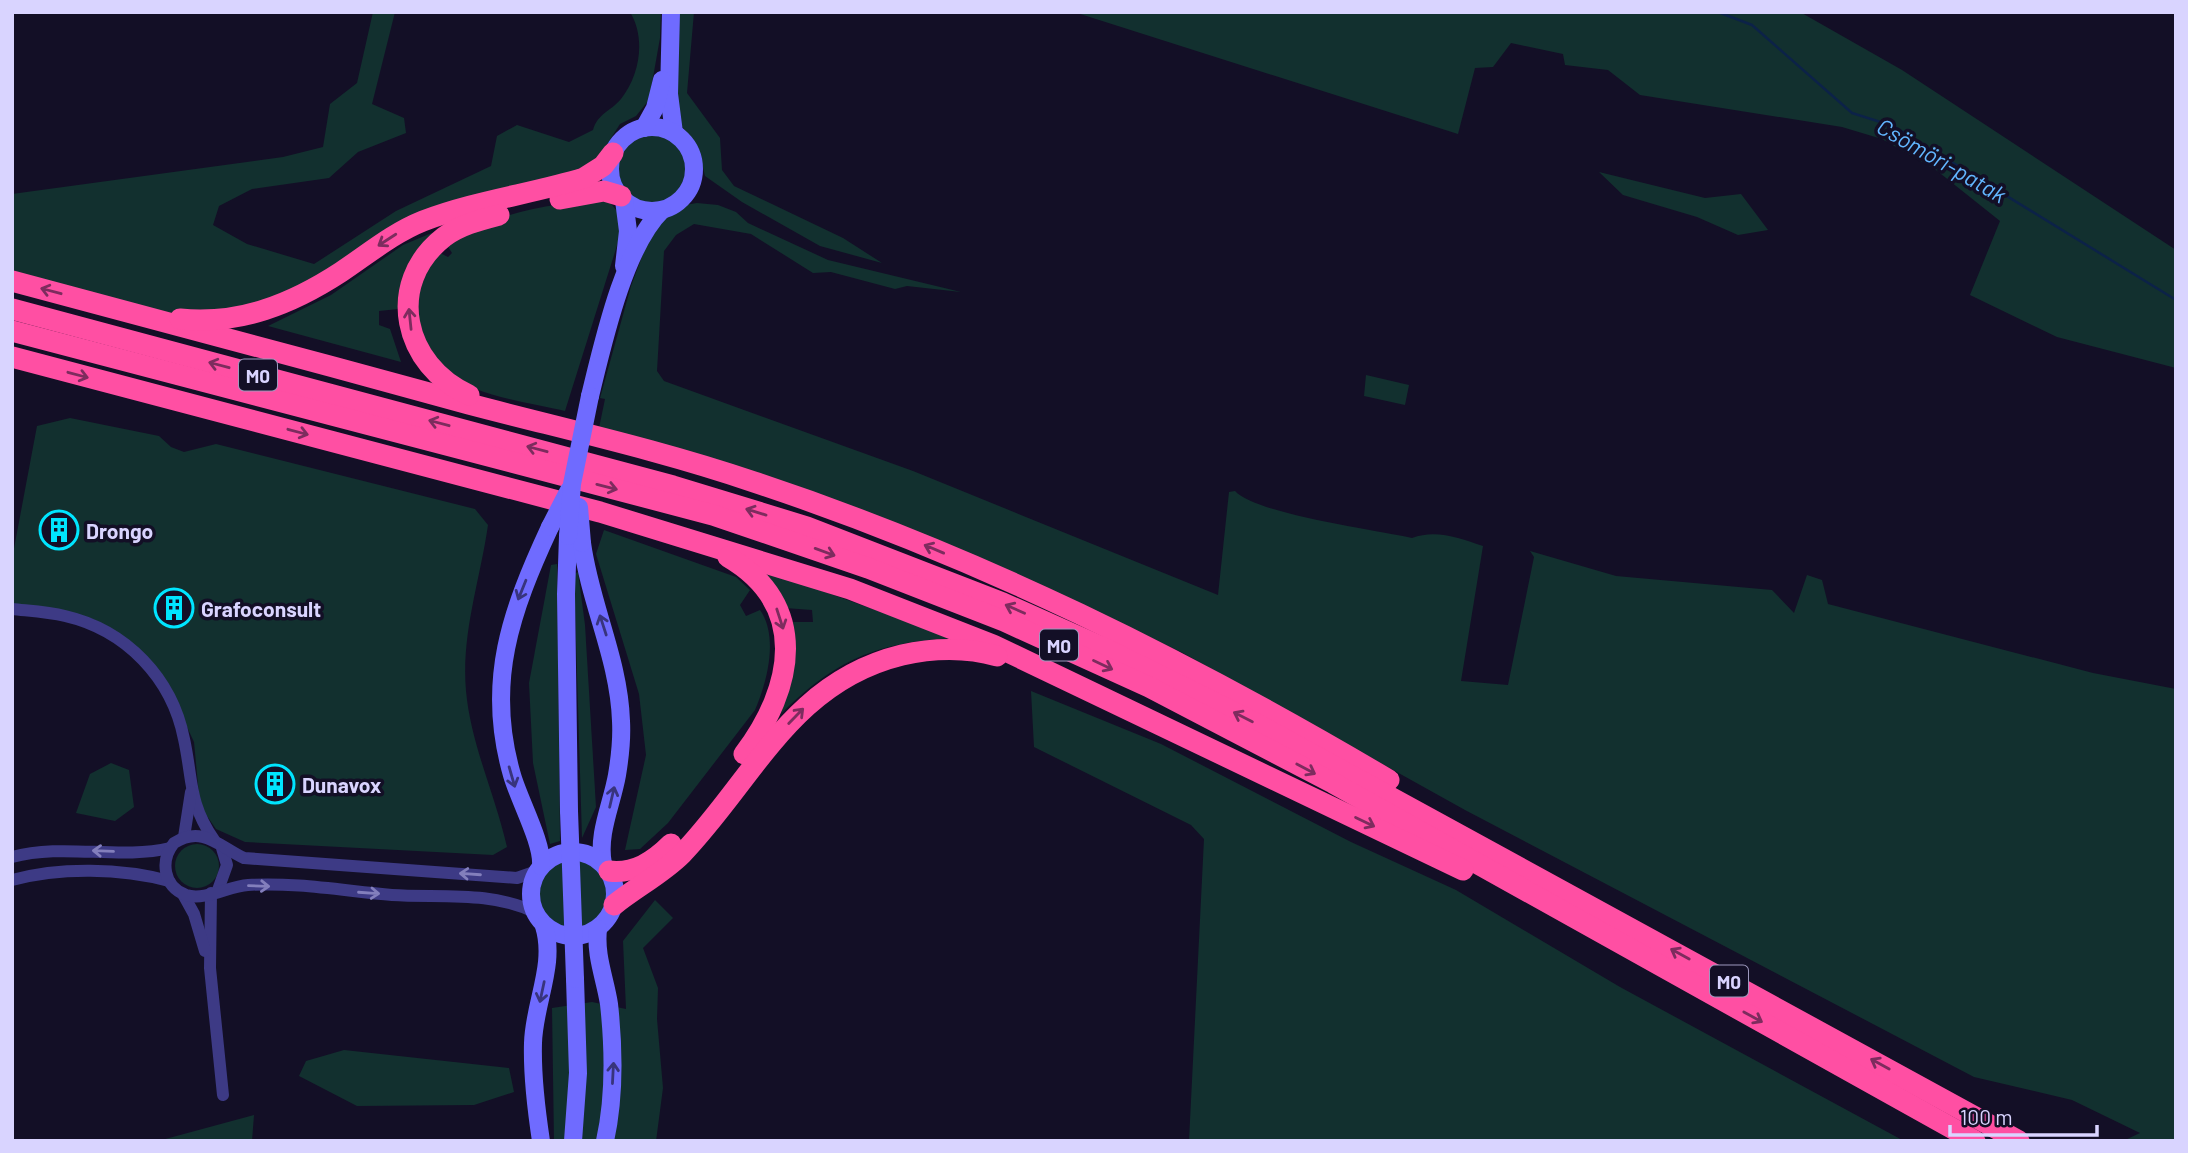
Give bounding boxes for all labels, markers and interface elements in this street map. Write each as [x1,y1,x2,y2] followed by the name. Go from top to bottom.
[1872,112,2012,208] water label: Csömöri-patak
[378,233,398,247] one-way arrow
[40,284,63,297] one-way arrow
[403,309,416,331] one-way arrow
[208,358,231,371] one-way arrow
[239,360,277,390] road number: M0
[67,369,89,382] one-way arrow
[428,416,451,429] one-way arrow
[287,426,309,439] one-way arrow
[527,442,549,455] one-way arrow
[595,481,618,494] one-way arrow
[745,504,767,517] one-way arrow
[38,509,80,551] building icon: Drongo
[86,518,153,543] place label: Drongo
[924,542,946,555] one-way arrow
[813,547,835,559] one-way arrow
[514,578,527,600] one-way arrow
[153,587,195,629] building icon: Grafoconsult
[201,596,321,621] place label: Grafoconsult
[1005,601,1026,614] one-way arrow
[775,607,788,629] one-way arrow
[595,615,608,637] one-way arrow
[1040,630,1078,660] road number: M0
[1092,659,1113,673] one-way arrow
[787,707,804,724] one-way arrow
[1233,709,1253,723] one-way arrow
[1295,762,1316,776] one-way arrow
[254,763,296,805] building icon: Dunavox
[506,765,519,787] one-way arrow
[302,772,381,797] place label: Dunavox
[606,787,619,809] one-way arrow
[1354,816,1375,830] one-way arrow
[91,844,114,857] one-way arrow
[459,867,482,880] one-way arrow
[248,879,271,892] one-way arrow
[358,887,380,900] one-way arrow
[1671,947,1691,961] one-way arrow
[1710,965,1748,996] road number: M0
[534,981,547,1003] one-way arrow
[1742,1010,1762,1024] one-way arrow
[1870,1057,1890,1071] one-way arrow
[606,1062,619,1085] one-way arrow
[1950,1094,2097,1138] scale bar
[1960,1104,2013,1129] text: 100 m

